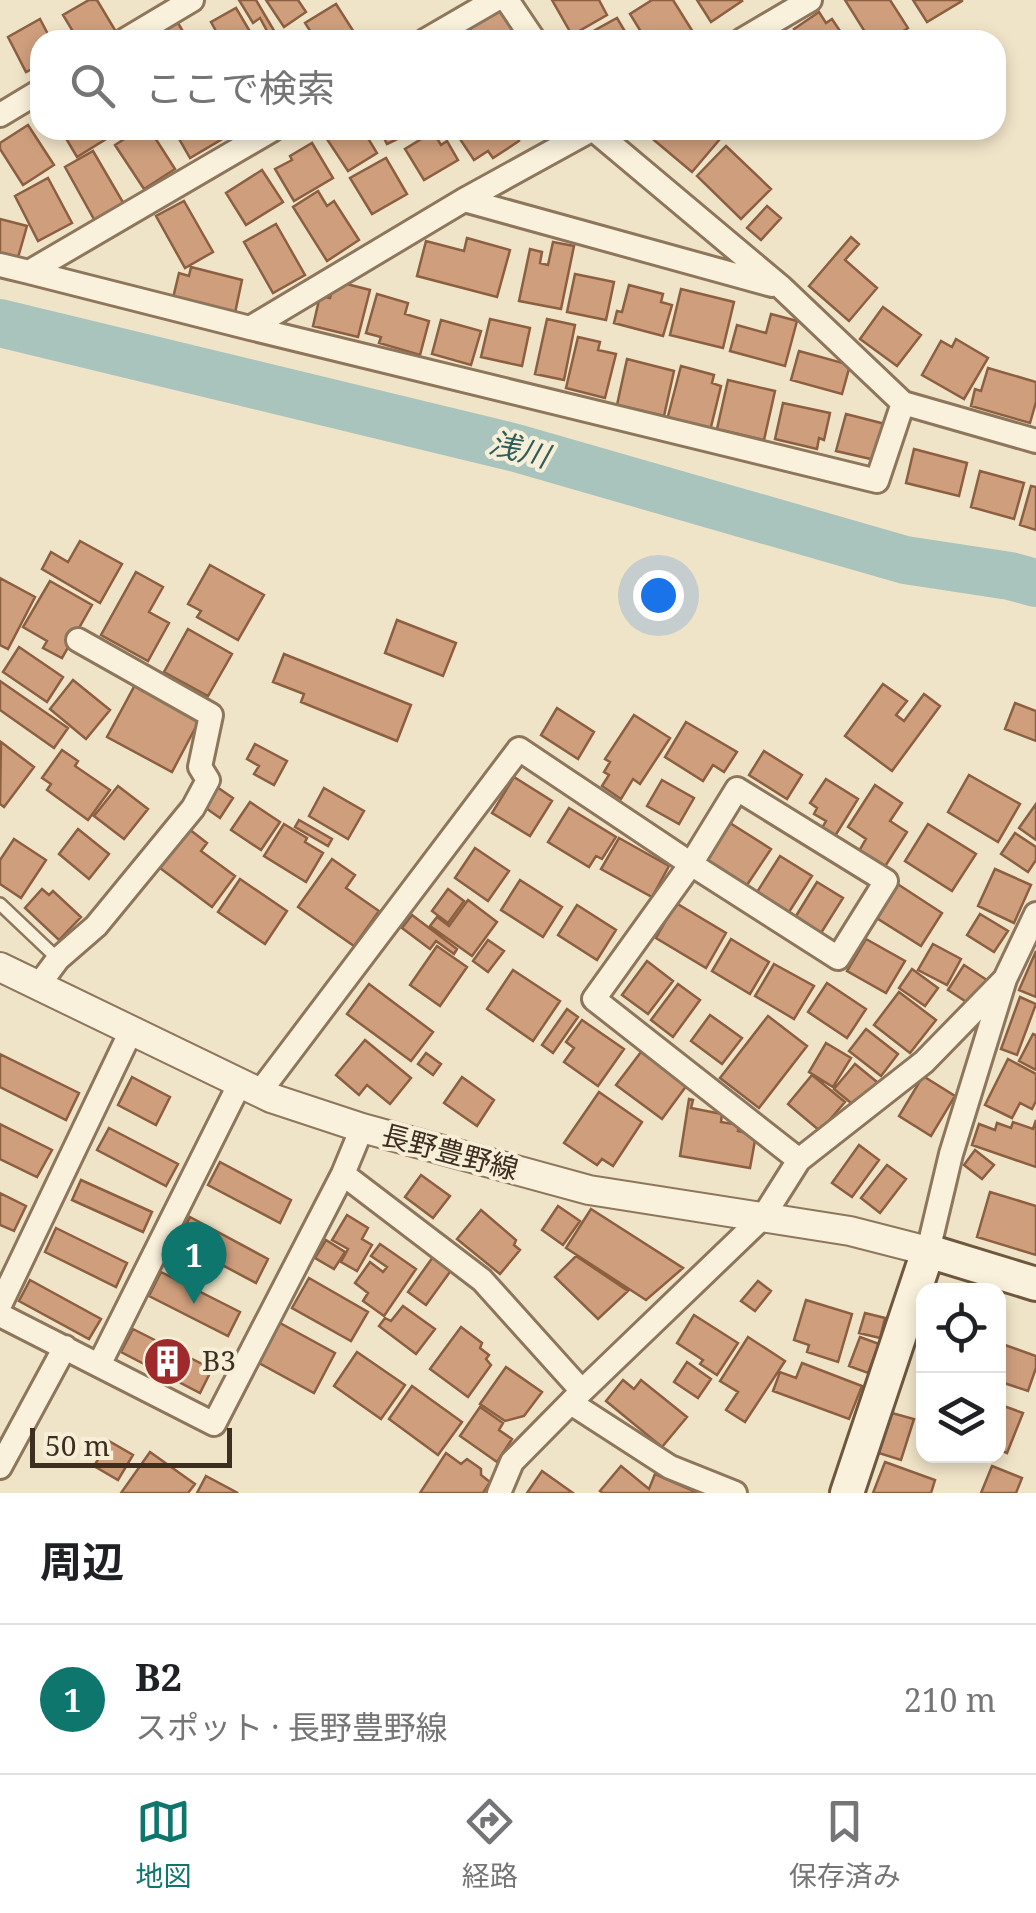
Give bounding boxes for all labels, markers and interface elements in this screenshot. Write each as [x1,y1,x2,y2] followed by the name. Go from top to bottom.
[30,30,1006,140] search box
[65,58,120,113] icon: search
[145,61,335,113] text: ここで検索
[485,421,557,477] water label: 浅川
[633,570,684,621] your location
[378,1115,523,1188] street label: 長野豊野線
[162,1222,226,1304] pin: 1
[916,1283,1006,1463] map controls
[916,1283,1006,1373] button: locate
[141,1335,193,1387] building icon: B3
[202,1341,236,1379] place label: B3
[916,1373,1006,1463] button: layers
[30,1423,232,1468] scale bar
[45,1426,110,1464] text: 50 m
[40,1532,124,1589] text: 周辺
[135,1650,182,1702] text: B2
[63,1678,82,1721] text: 1
[904,1678,996,1721] text: 210 m
[135,1705,448,1748] text: スポット · 長野豊野線
[135,1794,191,1894] tab: 地図
[462,1794,518,1894] tab: 経路
[789,1794,901,1894] tab: 保存済み

